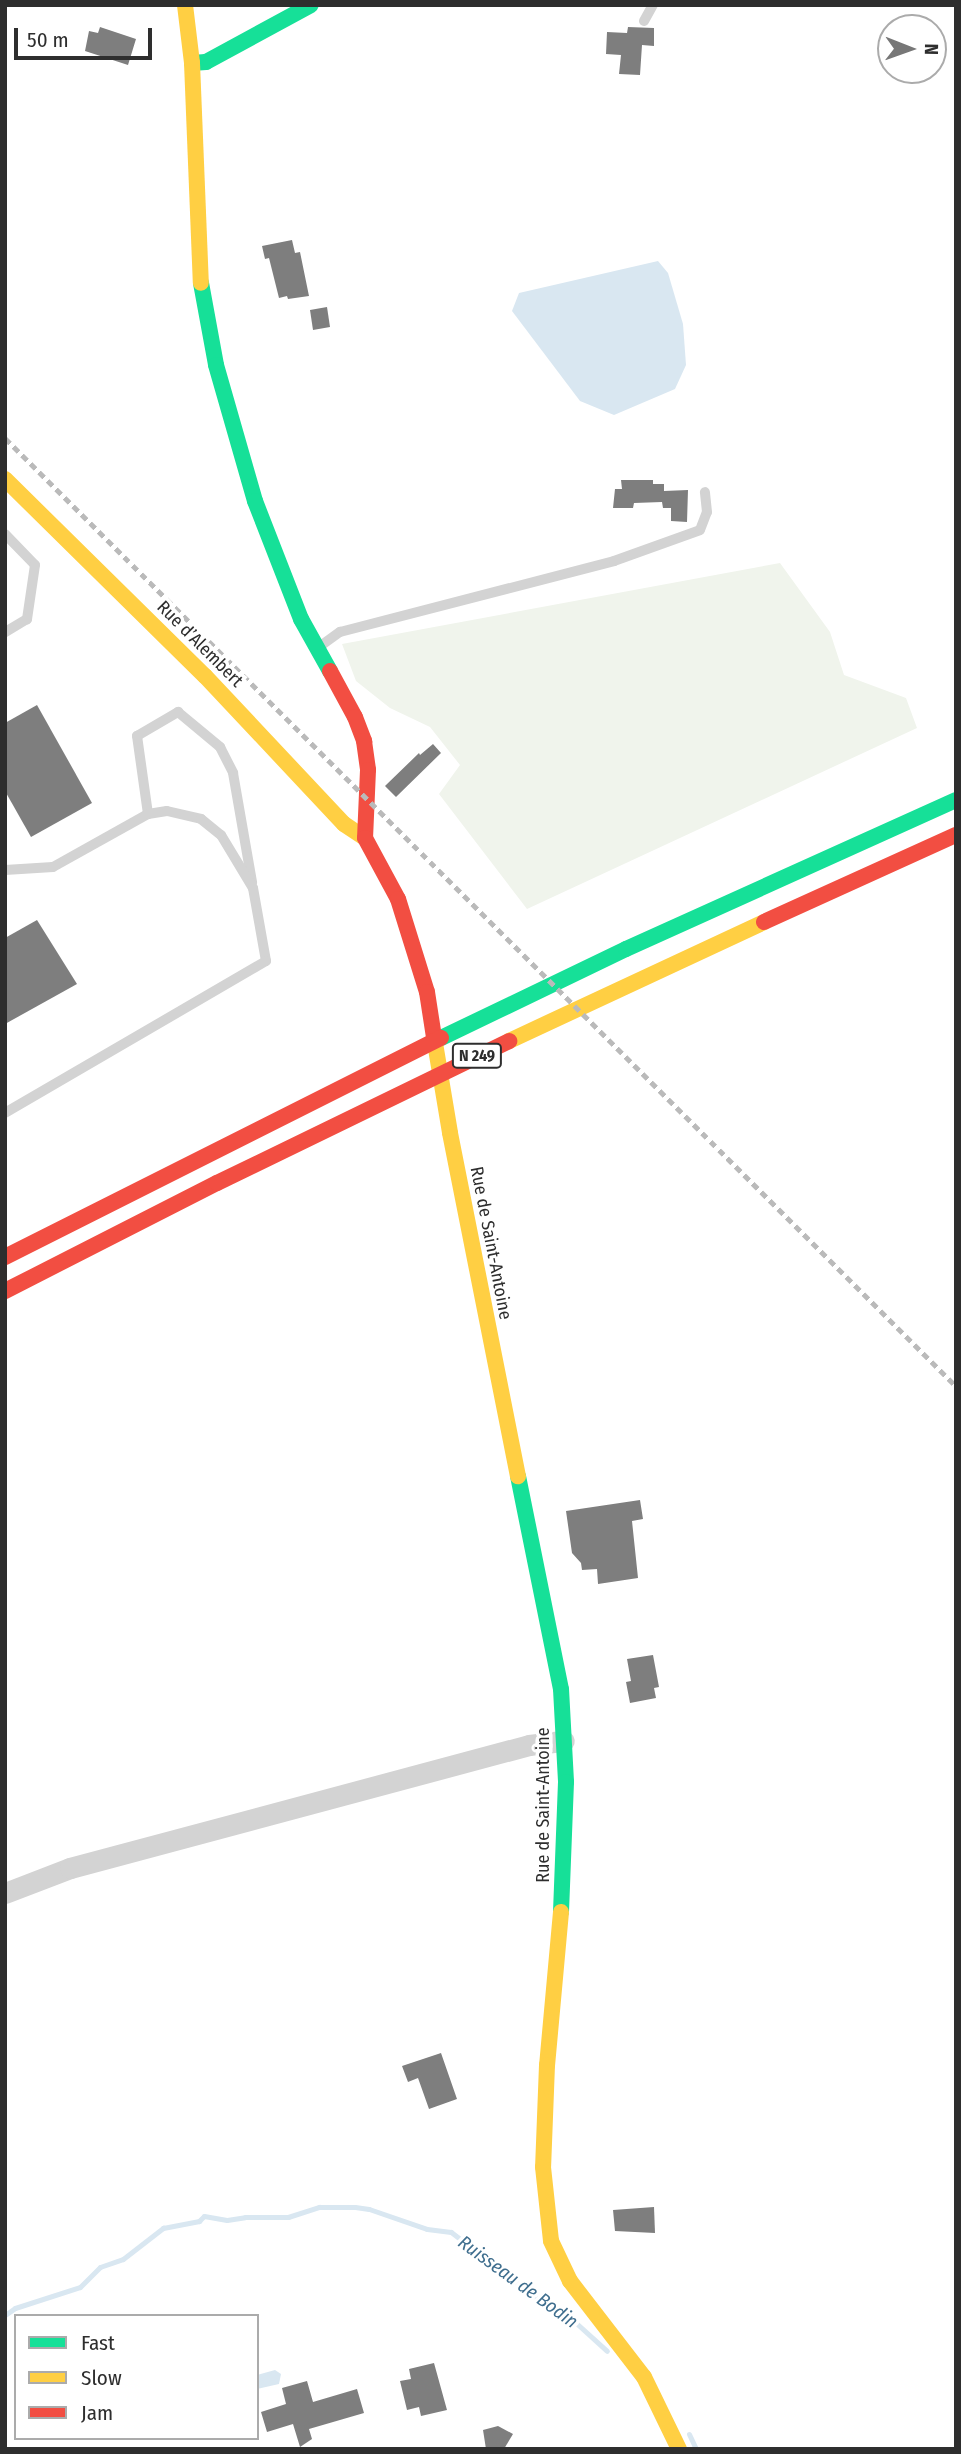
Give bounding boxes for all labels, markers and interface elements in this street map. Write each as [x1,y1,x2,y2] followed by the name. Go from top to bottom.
[18,14,156,58] scale bar
[877,14,947,84] north arrow
[27,27,69,53] text: 50 m
[920,43,943,55] text: N
[152,596,248,692] street label: Rue d’Alembert
[451,1044,503,1068] road number: N 249
[466,1165,516,1321] street label: Rue de Saint-Antoine
[532,1727,554,1883] street label: Rue de Saint-Antoine
[454,2231,582,2333] water label: Ruisseau de Bodin
[14,2314,259,2440] legend
[81,2330,115,2356] text: Fast
[81,2365,122,2391] text: Slow
[81,2400,113,2426] text: Jam

